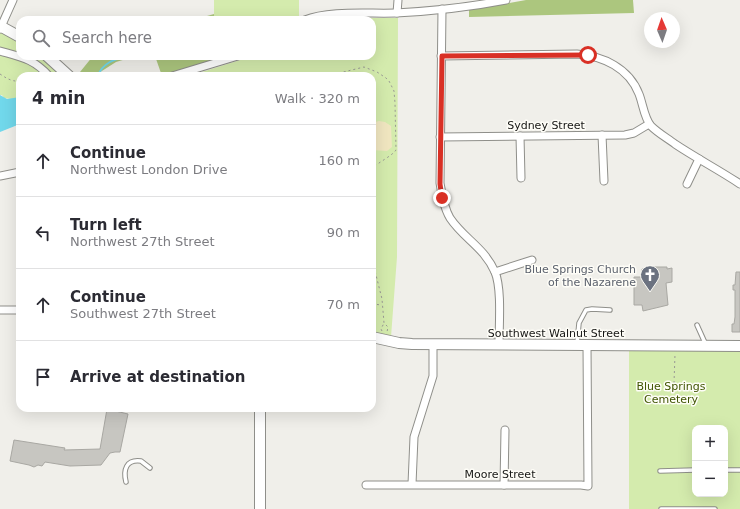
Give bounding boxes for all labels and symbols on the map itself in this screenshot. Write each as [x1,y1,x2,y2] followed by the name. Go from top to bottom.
[644,12,680,48] north arrow
[579,46,597,64] route start
[507,119,586,132] street label: Sydney Street
[433,189,451,207] route end
[525,263,636,289] place label: Blue Springs Church of the Nazarene
[639,264,661,292] church icon: Blue Springs Church of the Nazarene
[488,327,625,340] street label: Southwest Walnut Street
[636,380,706,406] park label: Blue Springs Cemetery
[465,468,536,481] street label: Moore Street

